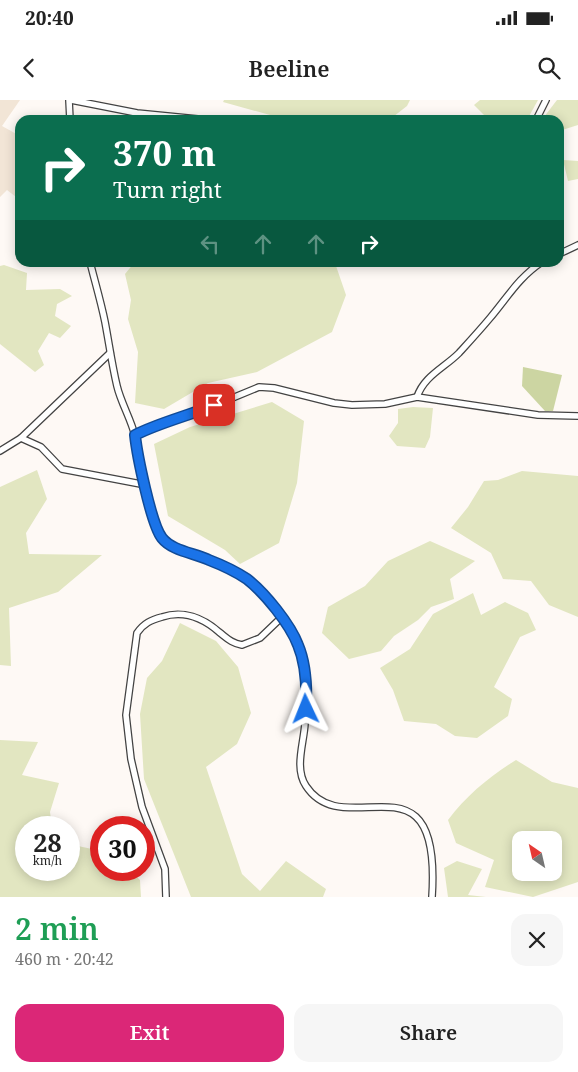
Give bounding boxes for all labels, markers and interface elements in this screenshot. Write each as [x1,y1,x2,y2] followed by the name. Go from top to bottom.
[25,5,74,31] text: 20:40
[249,53,329,83] text: Beeline
[15,54,43,82] icon: back
[535,54,563,82] icon: search
[113,129,216,176] text: 370 m
[30,135,95,200] icon: right
[113,174,222,204] text: Turn right
[196,230,224,258] icon: left
[249,230,277,258] icon: ahead
[302,230,330,258] icon: ahead
[355,230,383,258] icon: right
[193,384,235,426] pin
[200,391,228,419] icon: arrive
[279,682,331,734] position arrow
[90,816,155,881] speed limit sign: 30
[33,825,62,859] text: 28
[512,831,562,881] north arrow
[512,831,562,881] map controls
[33,852,62,869] text: km/h
[15,908,99,949] text: 2 min
[511,914,563,966] button: close
[15,948,114,970] text: 460 m · 20:42
[15,1004,284,1062] button: Exit
[294,1004,563,1062] button: Share

